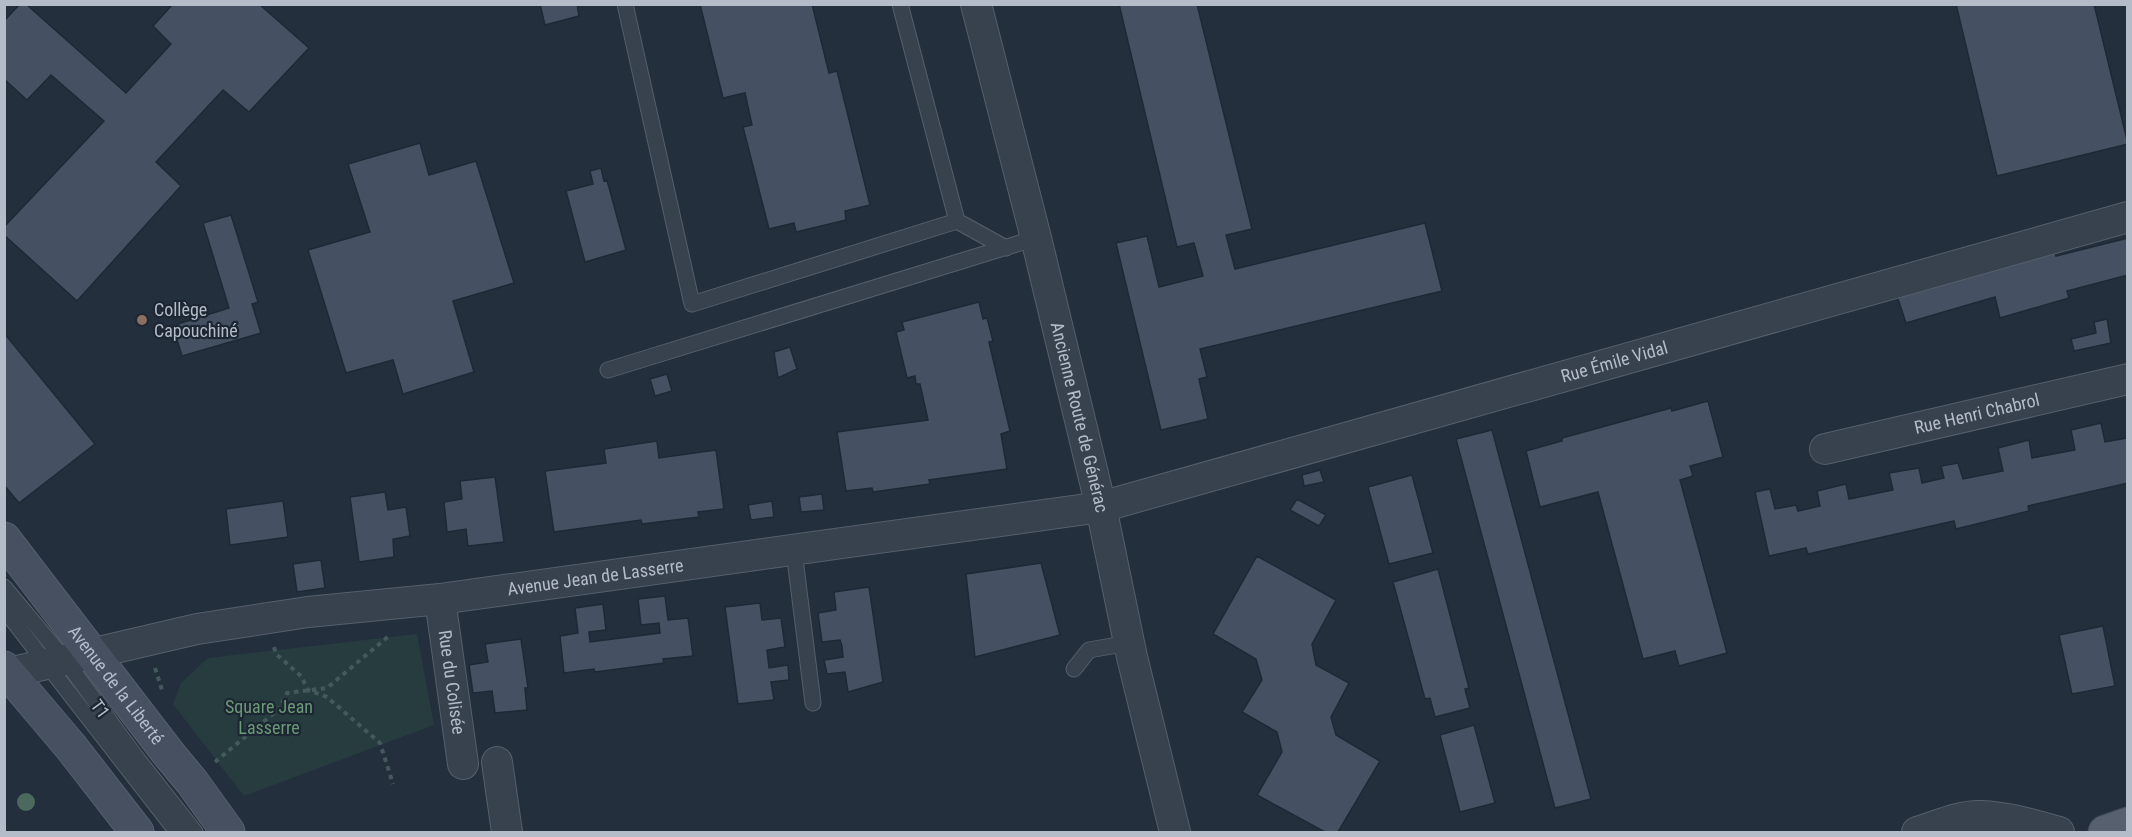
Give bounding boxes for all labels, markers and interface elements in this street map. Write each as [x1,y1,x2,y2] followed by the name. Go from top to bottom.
[154,299,238,341] place label: Collège Capouchiné
[135,313,149,327] marker: Collège Capouchiné
[1047,320,1113,514] street label: Ancienne Route de Générac
[1558,336,1670,387] street label: Rue Émile Vidal
[1912,389,2042,438] street label: Rue Henri Chabrol
[506,554,685,600] street label: Avenue Jean de Lasserre
[64,621,168,748] street label: Avenue de la Liberté
[434,629,470,736] street label: Rue du Colisée
[87,695,114,722] street label: T1
[225,696,313,738] park label: Square Jean Lasserre

